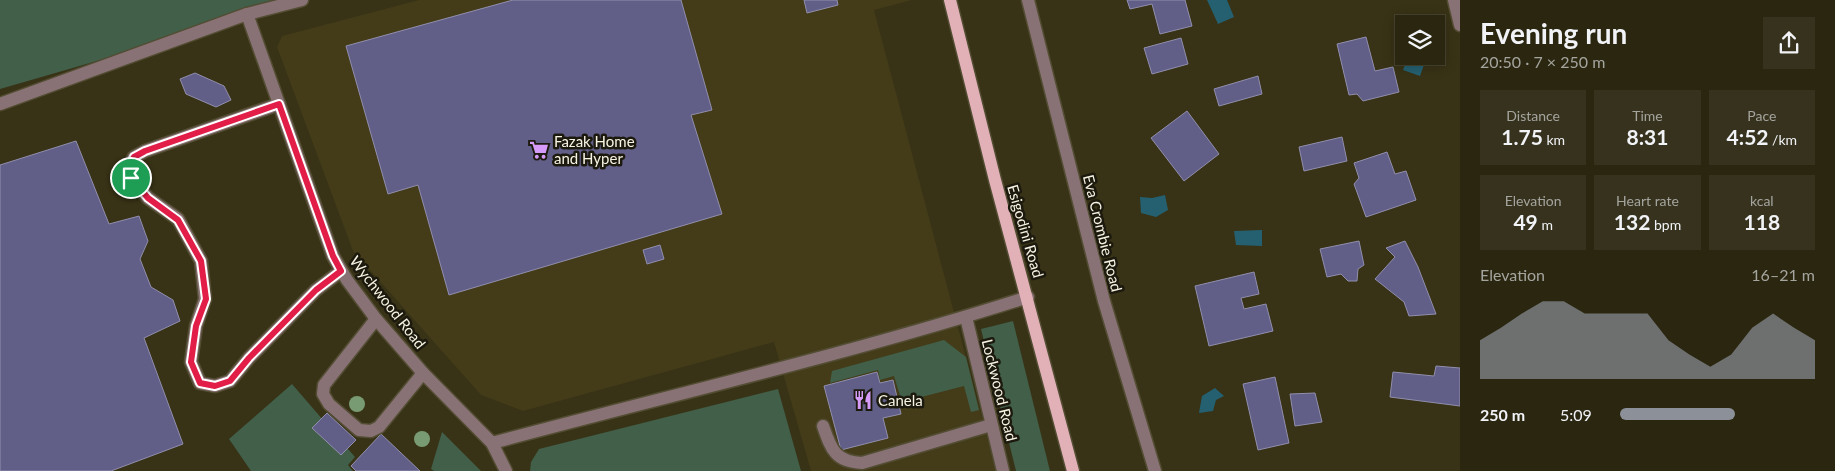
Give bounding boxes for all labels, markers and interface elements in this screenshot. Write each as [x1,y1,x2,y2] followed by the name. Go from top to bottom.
[1395,15,1445,65] map controls
[1395,15,1445,65] button: layers
[1480,16,1627,50] text: Evening run
[1763,17,1815,69] button: share
[1480,52,1605,71] text: 20:50 · 7 × 250 m
[1506,107,1560,124] text: Distance
[1632,107,1663,124] text: Time
[1747,107,1776,124] text: Pace
[1501,124,1543,149] text: 1.75
[1627,124,1668,149] text: 8:31
[1727,124,1769,149] text: 4:52
[1543,131,1565,148] text: km
[1769,131,1797,148] text: /km
[554,132,635,167] place label: Fazak Home and Hyper
[528,139,550,161] supermarket icon: Fazak Home and Hyper
[110,157,152,199] pin
[117,164,145,192] icon: arrive
[1080,173,1126,293] street label: Eva Crombie Road
[1004,182,1048,280] street label: Esigodini Road
[1505,192,1562,209] text: Elevation
[1616,192,1679,209] text: Heart rate
[1750,192,1774,209] text: kcal
[1513,209,1538,234] text: 49
[1614,209,1650,234] text: 132
[1744,209,1780,234] text: 118
[1538,216,1553,233] text: m
[1650,216,1681,233] text: bpm
[346,252,430,352] street label: Wychwood Road
[1480,265,1545,284] text: Elevation
[1751,265,1815,284] text: 16–21 m
[979,337,1021,443] street label: Lockwood Road
[852,389,874,411] restaurant icon: Canela
[878,391,923,409] place label: Canela
[1480,405,1525,424] text: 250 m
[1560,405,1592,424] text: 5:09

